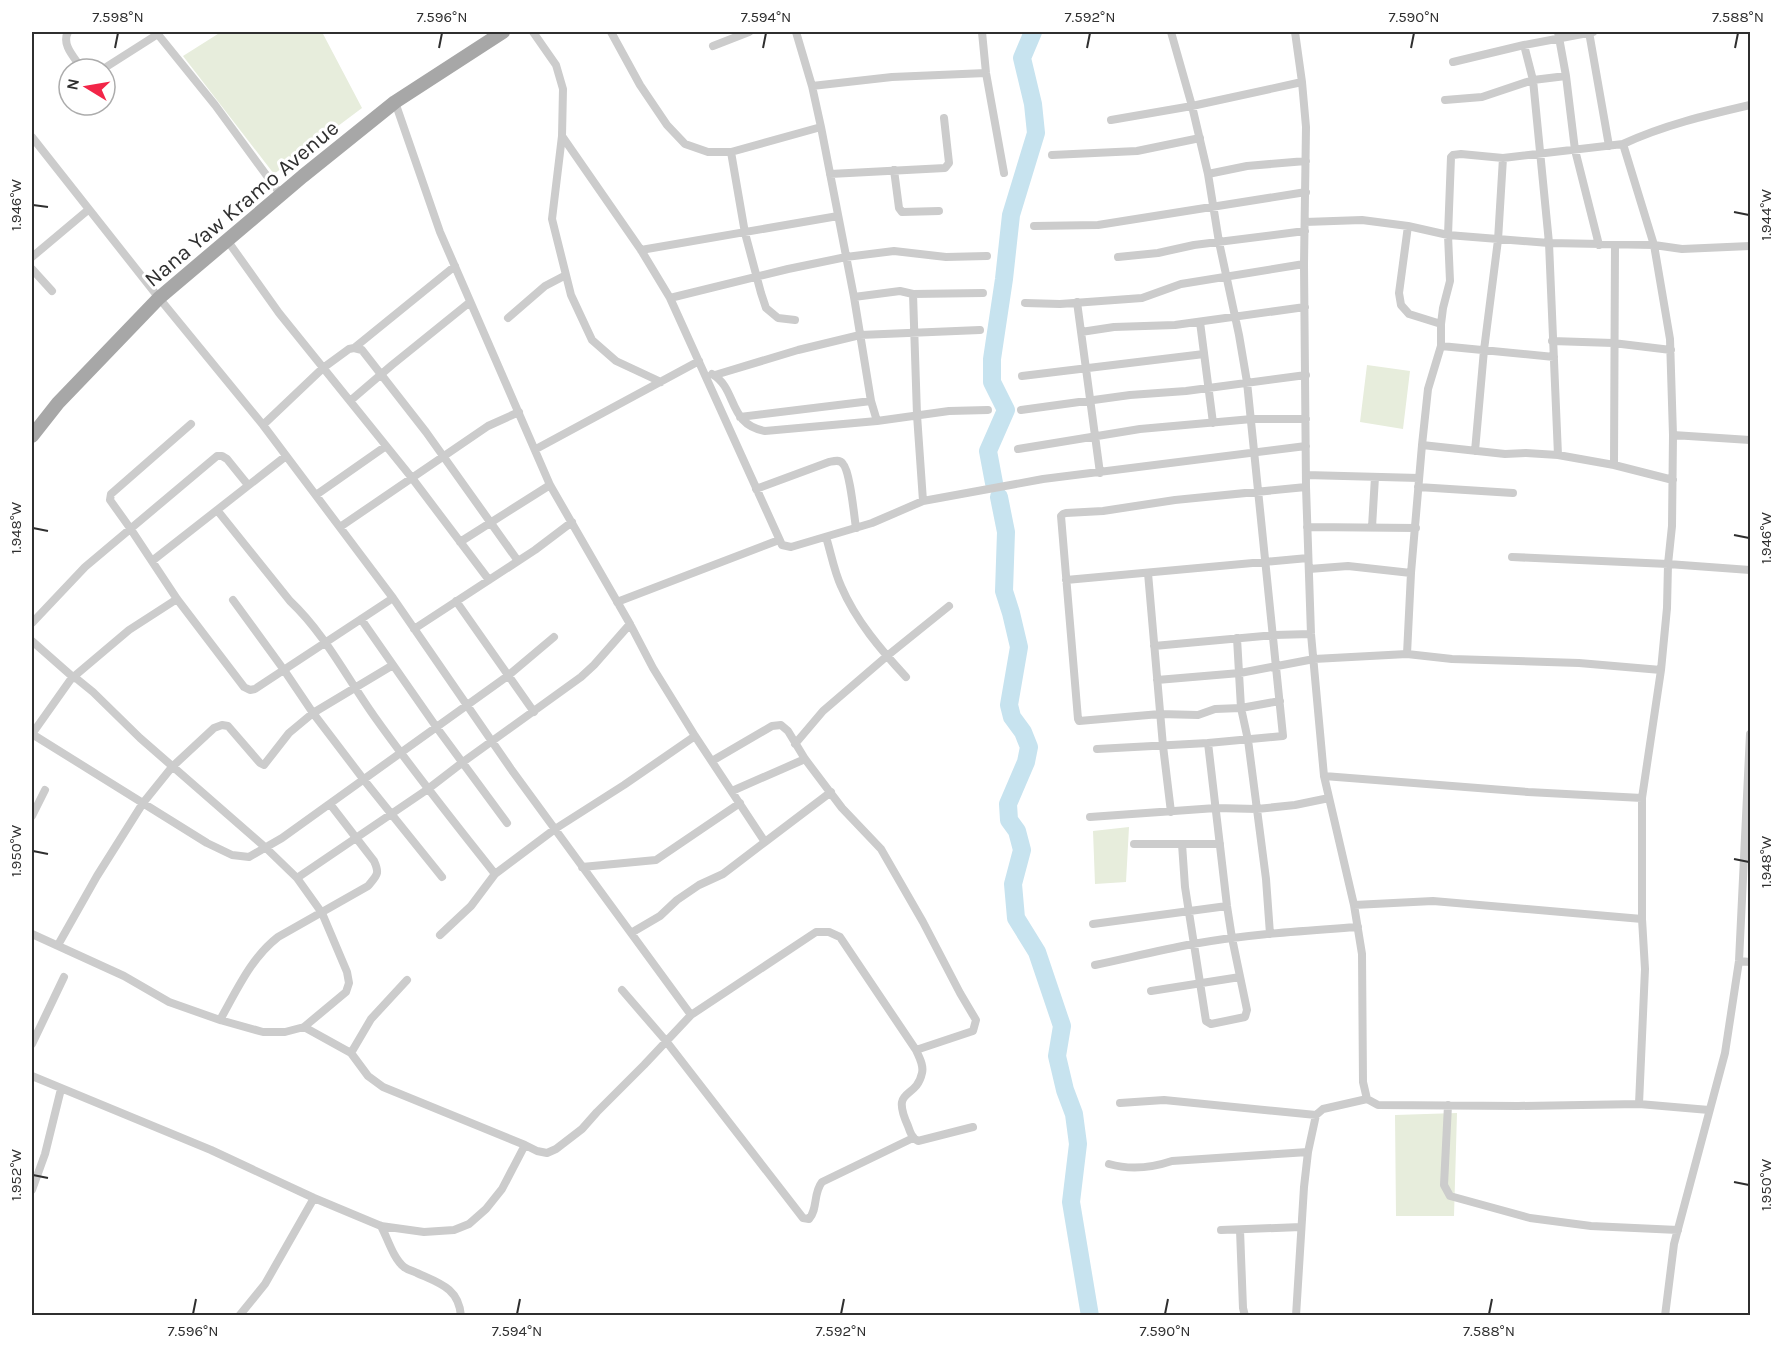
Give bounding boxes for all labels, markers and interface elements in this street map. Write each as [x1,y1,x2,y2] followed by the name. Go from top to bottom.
[92,8,144,26] text: 7.598°N
[417,8,467,26] text: 7.596°N
[741,8,791,26] text: 7.594°N
[1065,8,1115,26] text: 7.592°N
[1388,8,1440,26] text: 7.590°N
[1712,8,1764,26] text: 7.588°N
[57,57,117,117] north arrow
[62,77,83,92] text: N
[139,115,344,293] street label: Nana Yaw Kramo Avenue
[7,179,25,231] text: 1.946°W
[1757,189,1775,241] text: 1.944°W
[7,501,25,554] text: 1.948°W
[1757,512,1775,564] text: 1.946°W
[7,824,25,877] text: 1.950°W
[1757,835,1775,888] text: 1.948°W
[7,1148,25,1201] text: 1.952°W
[1757,1158,1775,1211] text: 1.950°W
[168,1322,218,1340] text: 7.596°N
[492,1322,542,1340] text: 7.594°N
[816,1322,866,1340] text: 7.592°N
[1139,1322,1191,1340] text: 7.590°N
[1463,1322,1515,1340] text: 7.588°N

